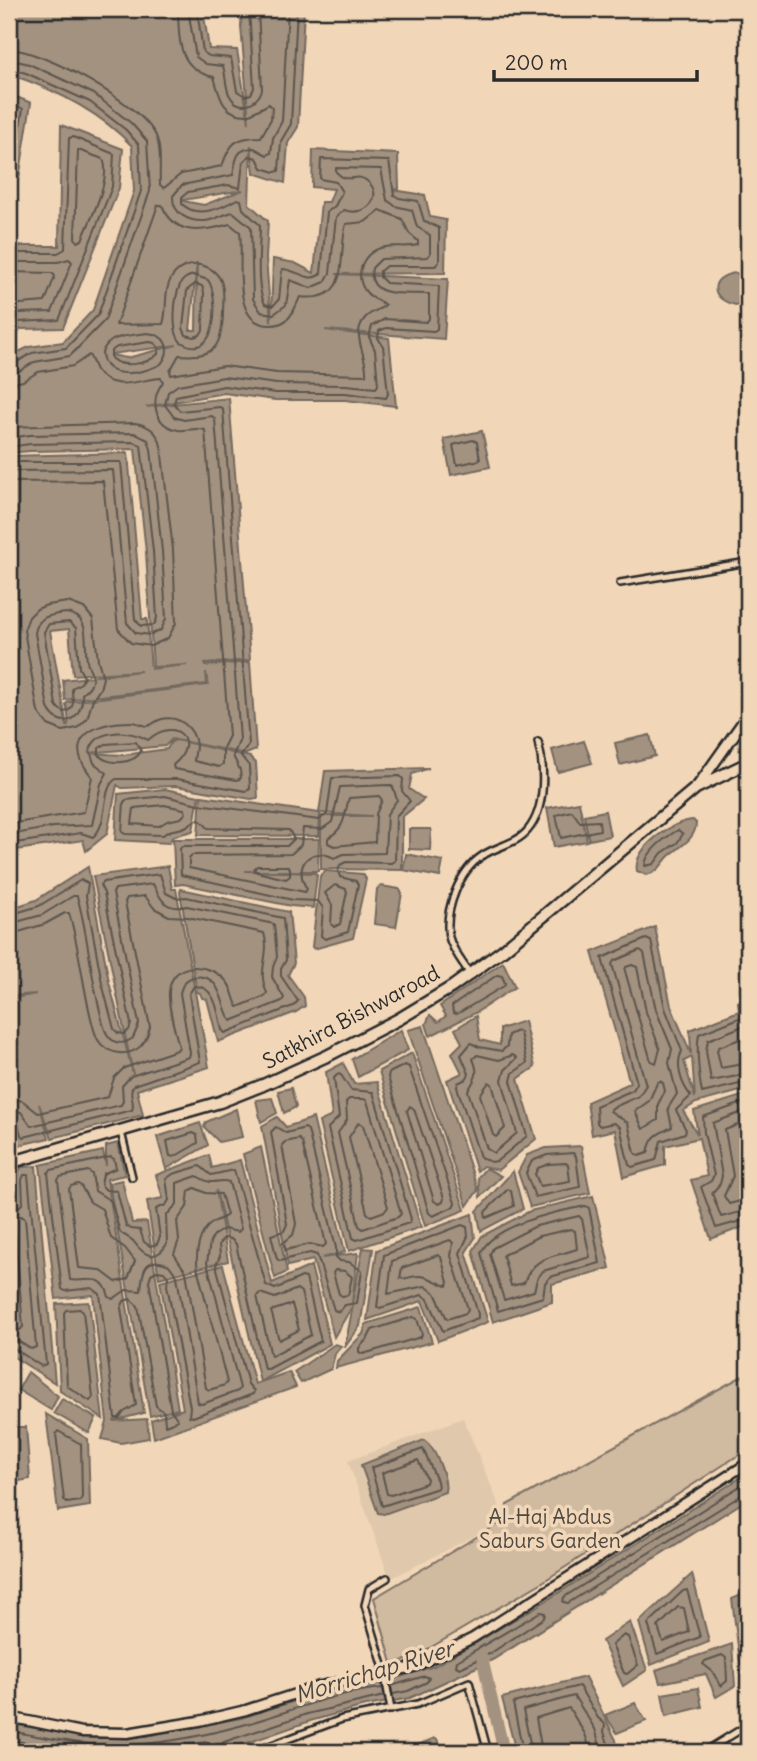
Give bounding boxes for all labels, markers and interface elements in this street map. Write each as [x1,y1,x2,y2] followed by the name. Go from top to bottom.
[494,38,698,82] scale bar
[505,49,568,76] text: 200 m
[258,959,444,1075] street label: Satkhira Bishwaroad
[479,1503,621,1554] park label: Al-Haj Abdus Saburs Garden
[291,1632,460,1709] water label: Morrichap River

